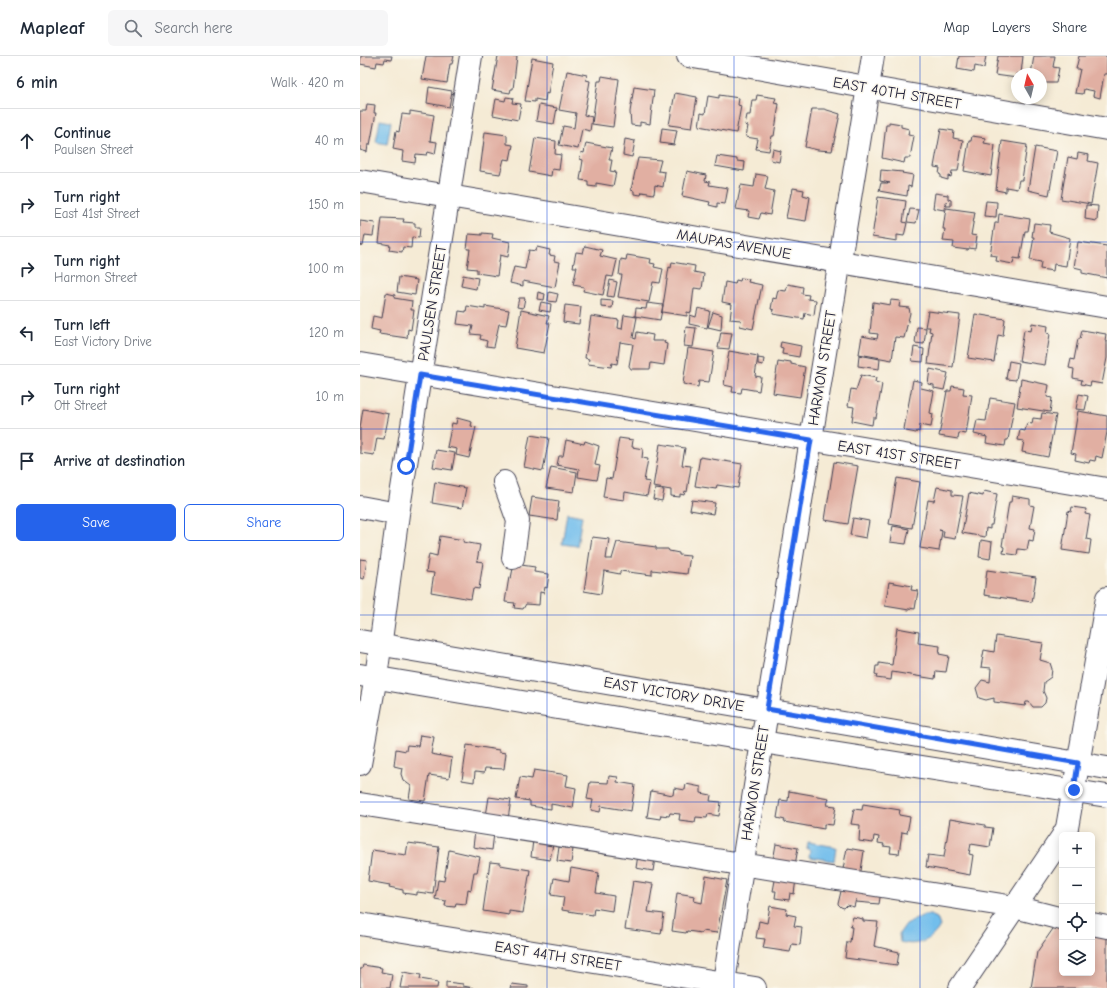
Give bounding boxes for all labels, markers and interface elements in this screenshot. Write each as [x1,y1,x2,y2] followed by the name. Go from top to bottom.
[108,10,388,46] search box
[20,17,84,39] text: Mapleaf
[122,17,144,39] icon: search
[154,19,233,37] text: Search here
[943,19,970,36] text: Map
[992,19,1030,36] text: Layers
[1052,19,1087,36] text: Share
[1011,68,1047,104] north arrow
[16,73,58,92] text: 6 min
[831,73,963,113] street label: EAST 40TH STREET
[271,75,344,90] text: Walk · 420 m
[54,124,111,142] text: Continue
[16,130,38,152] icon: ahead
[315,133,344,148] text: 40 m
[54,142,133,157] text: Paulsen Street
[54,188,120,206] text: Turn right
[16,194,38,216] icon: right
[309,197,344,212] text: 150 m
[54,206,139,221] text: East 41st Street
[675,225,793,263] street label: MAUPAS AVENUE
[414,243,450,362] street label: PAULSEN STREET
[54,252,120,270] text: Turn right
[16,258,38,280] icon: right
[308,261,344,276] text: 100 m
[54,270,137,285] text: Harmon Street
[804,309,840,427] street label: HARMON STREET
[54,316,110,334] text: Turn left
[16,322,38,344] icon: left
[309,325,344,340] text: 120 m
[54,334,152,349] text: East Victory Drive
[54,380,120,398] text: Turn right
[16,386,38,408] icon: right
[316,389,344,404] text: 10 m
[54,398,107,413] text: Ott Street
[836,436,962,474] street label: EAST 41ST STREET
[16,450,38,472] icon: arrive
[54,452,185,470] text: Arrive at destination
[397,457,415,475] route start
[16,504,176,541] button: Save
[184,504,344,541] button: Share
[602,673,746,715] street label: EAST VICTORY DRIVE
[737,724,773,842] street label: HARMON STREET
[1065,781,1083,799] route end
[1059,832,1095,976] map controls
[1059,832,1095,868] button: +
[1059,868,1095,904] button: −
[1059,904,1095,940] button: locate
[493,937,623,975] street label: EAST 44TH STREET
[1059,940,1095,976] button: layers

